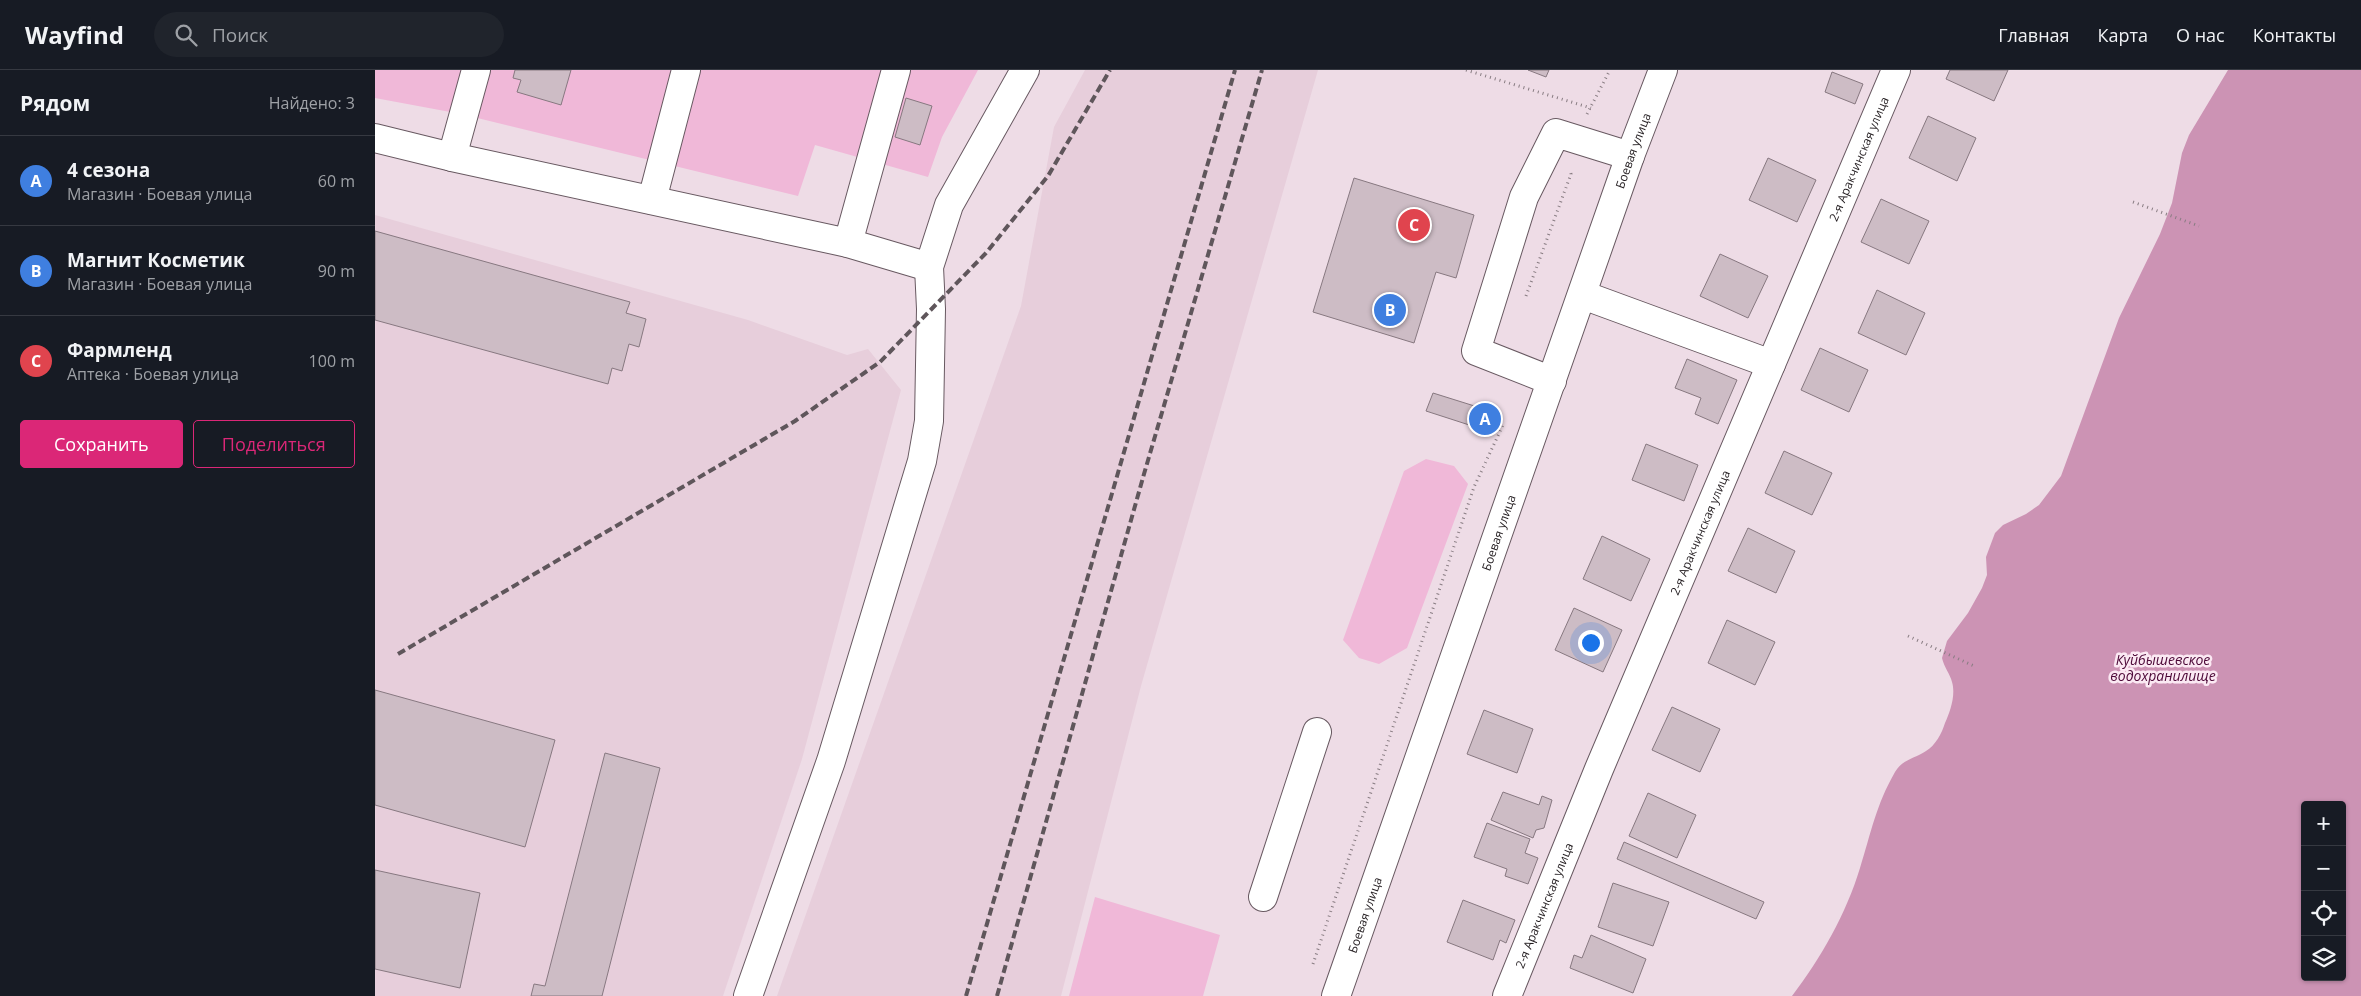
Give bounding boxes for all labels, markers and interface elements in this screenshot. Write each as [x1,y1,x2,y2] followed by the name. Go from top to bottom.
[154,12,504,57] search box
[25,18,124,51] text: Wayfind
[172,21,200,49] icon: search
[212,22,268,48] text: Поиск
[1998,23,2070,47] text: Главная
[2098,23,2148,47] text: Карта
[2176,23,2225,47] text: О нас
[2253,23,2336,47] text: Контакты
[20,89,90,117] text: Рядом
[269,92,355,114] text: Найдено: 3
[1824,94,1892,224] street label: 2-я Аракчинская улица
[1611,110,1654,191] street label: Боевая улица
[67,157,150,183] text: 4 сезона
[30,170,42,192] text: A
[318,170,355,192] text: 60 m
[67,183,252,205] text: Магазин · Боевая улица
[1398,206,1430,244] pin: C
[67,247,245,273] text: Магнит Косметик
[31,260,41,282] text: B
[318,260,355,282] text: 90 m
[67,273,252,295] text: Магазин · Боевая улица
[1374,291,1406,329] pin: B
[67,337,172,363] text: Фармленд
[31,350,41,372] text: C
[309,350,355,372] text: 100 m
[67,363,239,385] text: Аптека · Боевая улица
[1469,400,1501,438] pin: A
[20,420,183,468] button: Сохранить
[193,420,355,468] button: Поделиться
[1666,467,1734,597] street label: 2-я Аракчинская улица
[1477,492,1519,573] street label: Боевая улица
[1578,630,1604,656] your location
[2110,650,2216,685] water label: Куйбышевское водохранилище
[2301,801,2346,981] map controls
[2301,801,2346,846] button: +
[1511,840,1577,970] street label: 2-я Аракчинская улица
[2301,846,2346,891] button: −
[1343,875,1386,955] street label: Боевая улица
[2301,891,2346,936] button: locate
[2301,936,2346,981] button: layers

